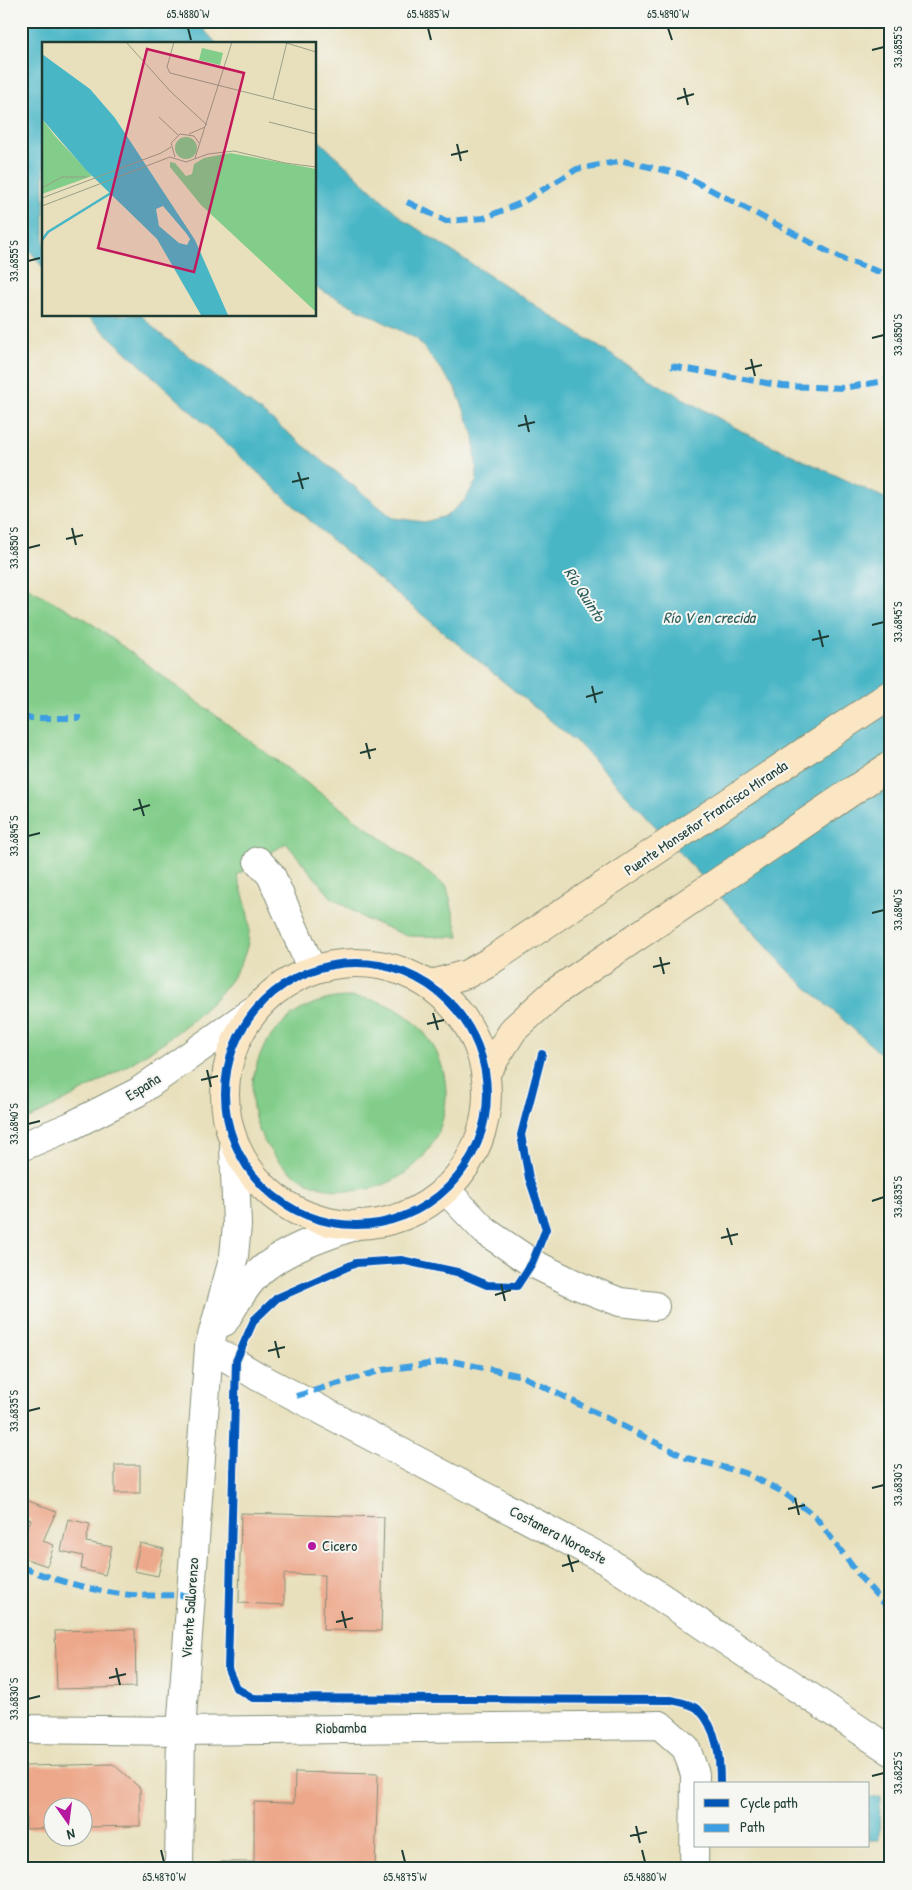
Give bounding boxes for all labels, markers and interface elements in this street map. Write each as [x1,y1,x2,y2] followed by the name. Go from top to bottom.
[167,5,210,22] text: 65.4880°W
[407,5,450,22] text: 65.4885°W
[647,5,690,22] text: 65.4890°W
[889,26,906,68] text: 33.6855°S
[42,42,316,316] inset map
[5,240,22,282] text: 33.6855°S
[889,313,906,356] text: 33.6850°S
[5,526,22,569] text: 33.6850°S
[559,563,612,627] water label: Río Quinto
[889,601,906,643] text: 33.6845°S
[663,606,757,628] water label: Río V en crecida
[620,755,792,880] street label: Puente Monseñor Francisco Miranda
[5,815,22,857] text: 33.6845°S
[889,889,906,931] text: 33.6840°S
[121,1068,164,1105] street label: España
[5,1103,22,1145] text: 33.6840°S
[889,1175,906,1218] text: 33.6835°S
[5,1389,22,1432] text: 33.6835°S
[889,1463,906,1506] text: 33.6830°S
[506,1500,611,1569] street label: Costanera Noroeste
[322,1535,357,1556] place label: Cicero
[306,1540,318,1552] marker: Cicero
[175,1557,204,1659] street label: Vicente Sallorenzo
[5,1677,22,1720] text: 33.6830°S
[316,1717,367,1738] street label: Riobamba
[889,1751,906,1794] text: 33.6825°S
[694,1782,870,1848] legend
[740,1792,798,1813] text: Cycle path
[42,1798,92,1848] north arrow
[740,1816,765,1837] text: Path
[65,1825,77,1845] text: N
[142,1868,186,1885] text: 65.4870°W
[383,1868,427,1885] text: 65.4875°W
[624,1868,667,1885] text: 65.4880°W

